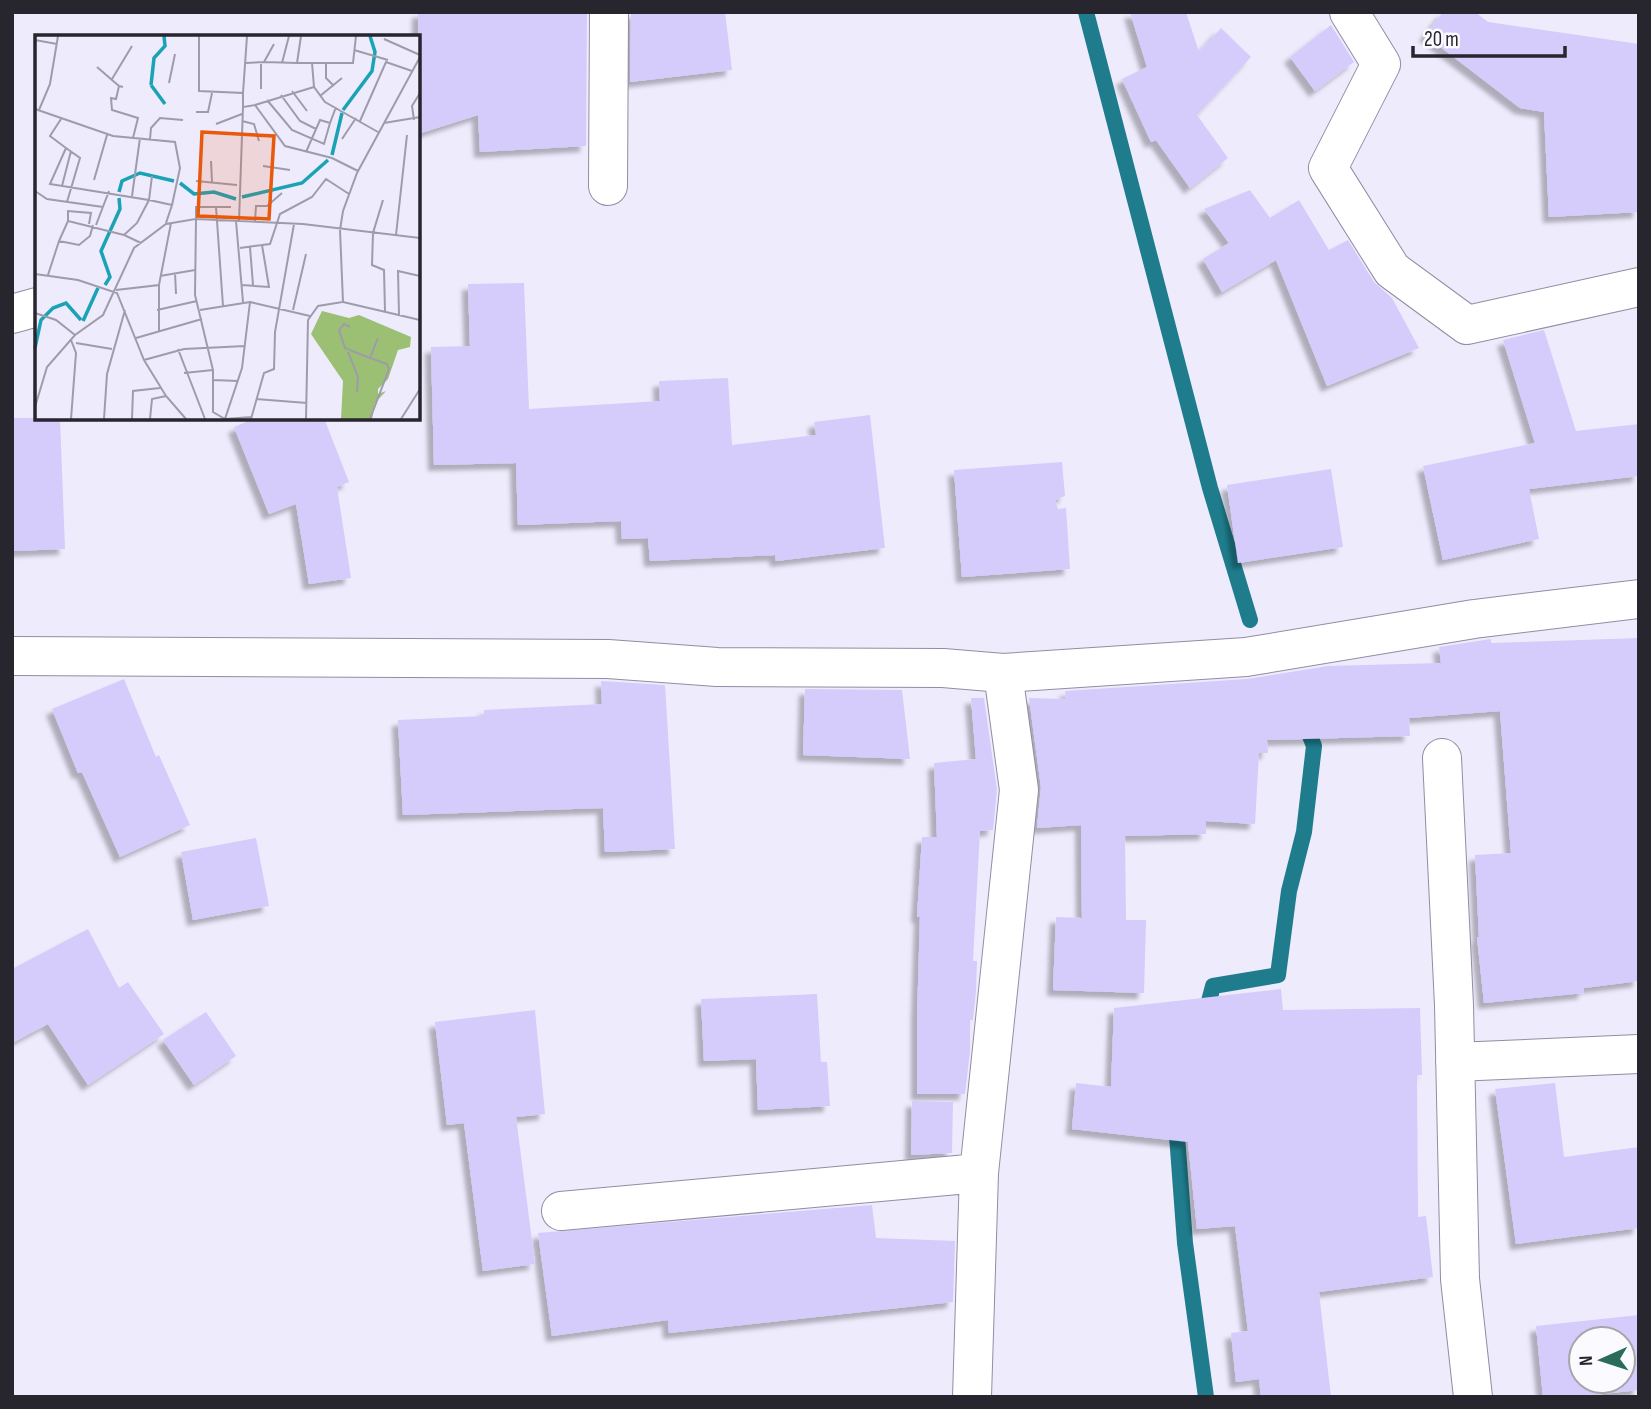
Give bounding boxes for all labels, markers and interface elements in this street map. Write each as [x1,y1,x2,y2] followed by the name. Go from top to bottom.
[1413,14,1565,58] scale bar
[1424,27,1459,52] text: 20 m
[35,35,420,420] inset map
[1567,1325,1637,1395] north arrow
[1575,1355,1598,1366] text: N

